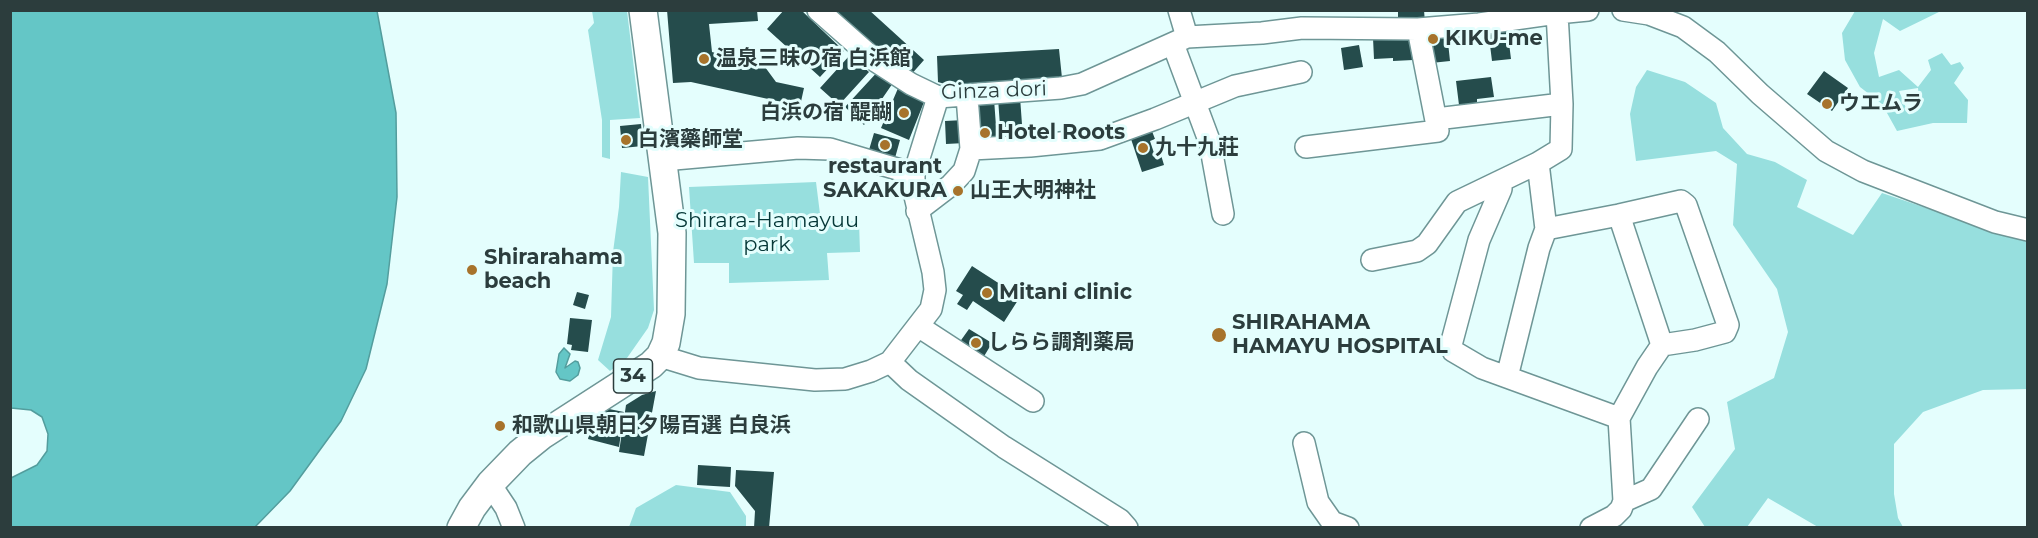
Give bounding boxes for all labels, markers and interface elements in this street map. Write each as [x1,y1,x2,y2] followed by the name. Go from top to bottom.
[1445,26,1543,52] place label: KIKU-me
[1426,32,1440,46] marker: KIKU-me
[716,46,911,72] place label: 温泉三昧の宿 白浜館
[697,52,711,66] marker: 温泉三昧の宿 白浜館
[941,77,1047,105] street label: Ginza dori
[1839,91,1923,117] place label: ウエムラ
[1820,97,1834,111] marker: ウエムラ
[760,100,892,126] place label: 白浜の宿 醍醐
[897,106,911,120] marker: 白浜の宿 醍醐
[997,120,1125,146] place label: Hotel Roots
[978,126,992,140] marker: Hotel Roots
[638,127,743,153] place label: 白濱藥師堂
[619,133,633,147] marker: 白濱藥師堂
[1155,135,1239,161] place label: 九十九莊
[878,138,892,152] marker: restaurant SAKAKURA
[1136,141,1150,155] marker: 九十九莊
[823,154,947,204] place label: restaurant SAKAKURA
[970,178,1096,204] place label: 山王大明神社
[951,184,965,198] marker: 山王大明神社
[675,208,859,258] park label: Shirara-Hamayuu park
[484,245,623,295] place label: Shirarahama beach
[465,263,479,277] marker: Shirarahama beach
[999,280,1132,306] place label: Mitani clinic
[980,286,994,300] marker: Mitani clinic
[1232,310,1448,360] place label: SHIRAHAMA HAMAYU HOSPITAL
[1210,326,1228,344] marker: SHIRAHAMA HAMAYU HOSPITAL
[988,330,1135,356] place label: しらら調剤薬局
[969,336,983,350] marker: しらら調剤薬局
[614,359,652,393] road number: 34
[512,413,791,439] place label: 和歌山県朝日夕陽百選 白良浜
[493,419,507,433] marker: 和歌山県朝日夕陽百選 白良浜

